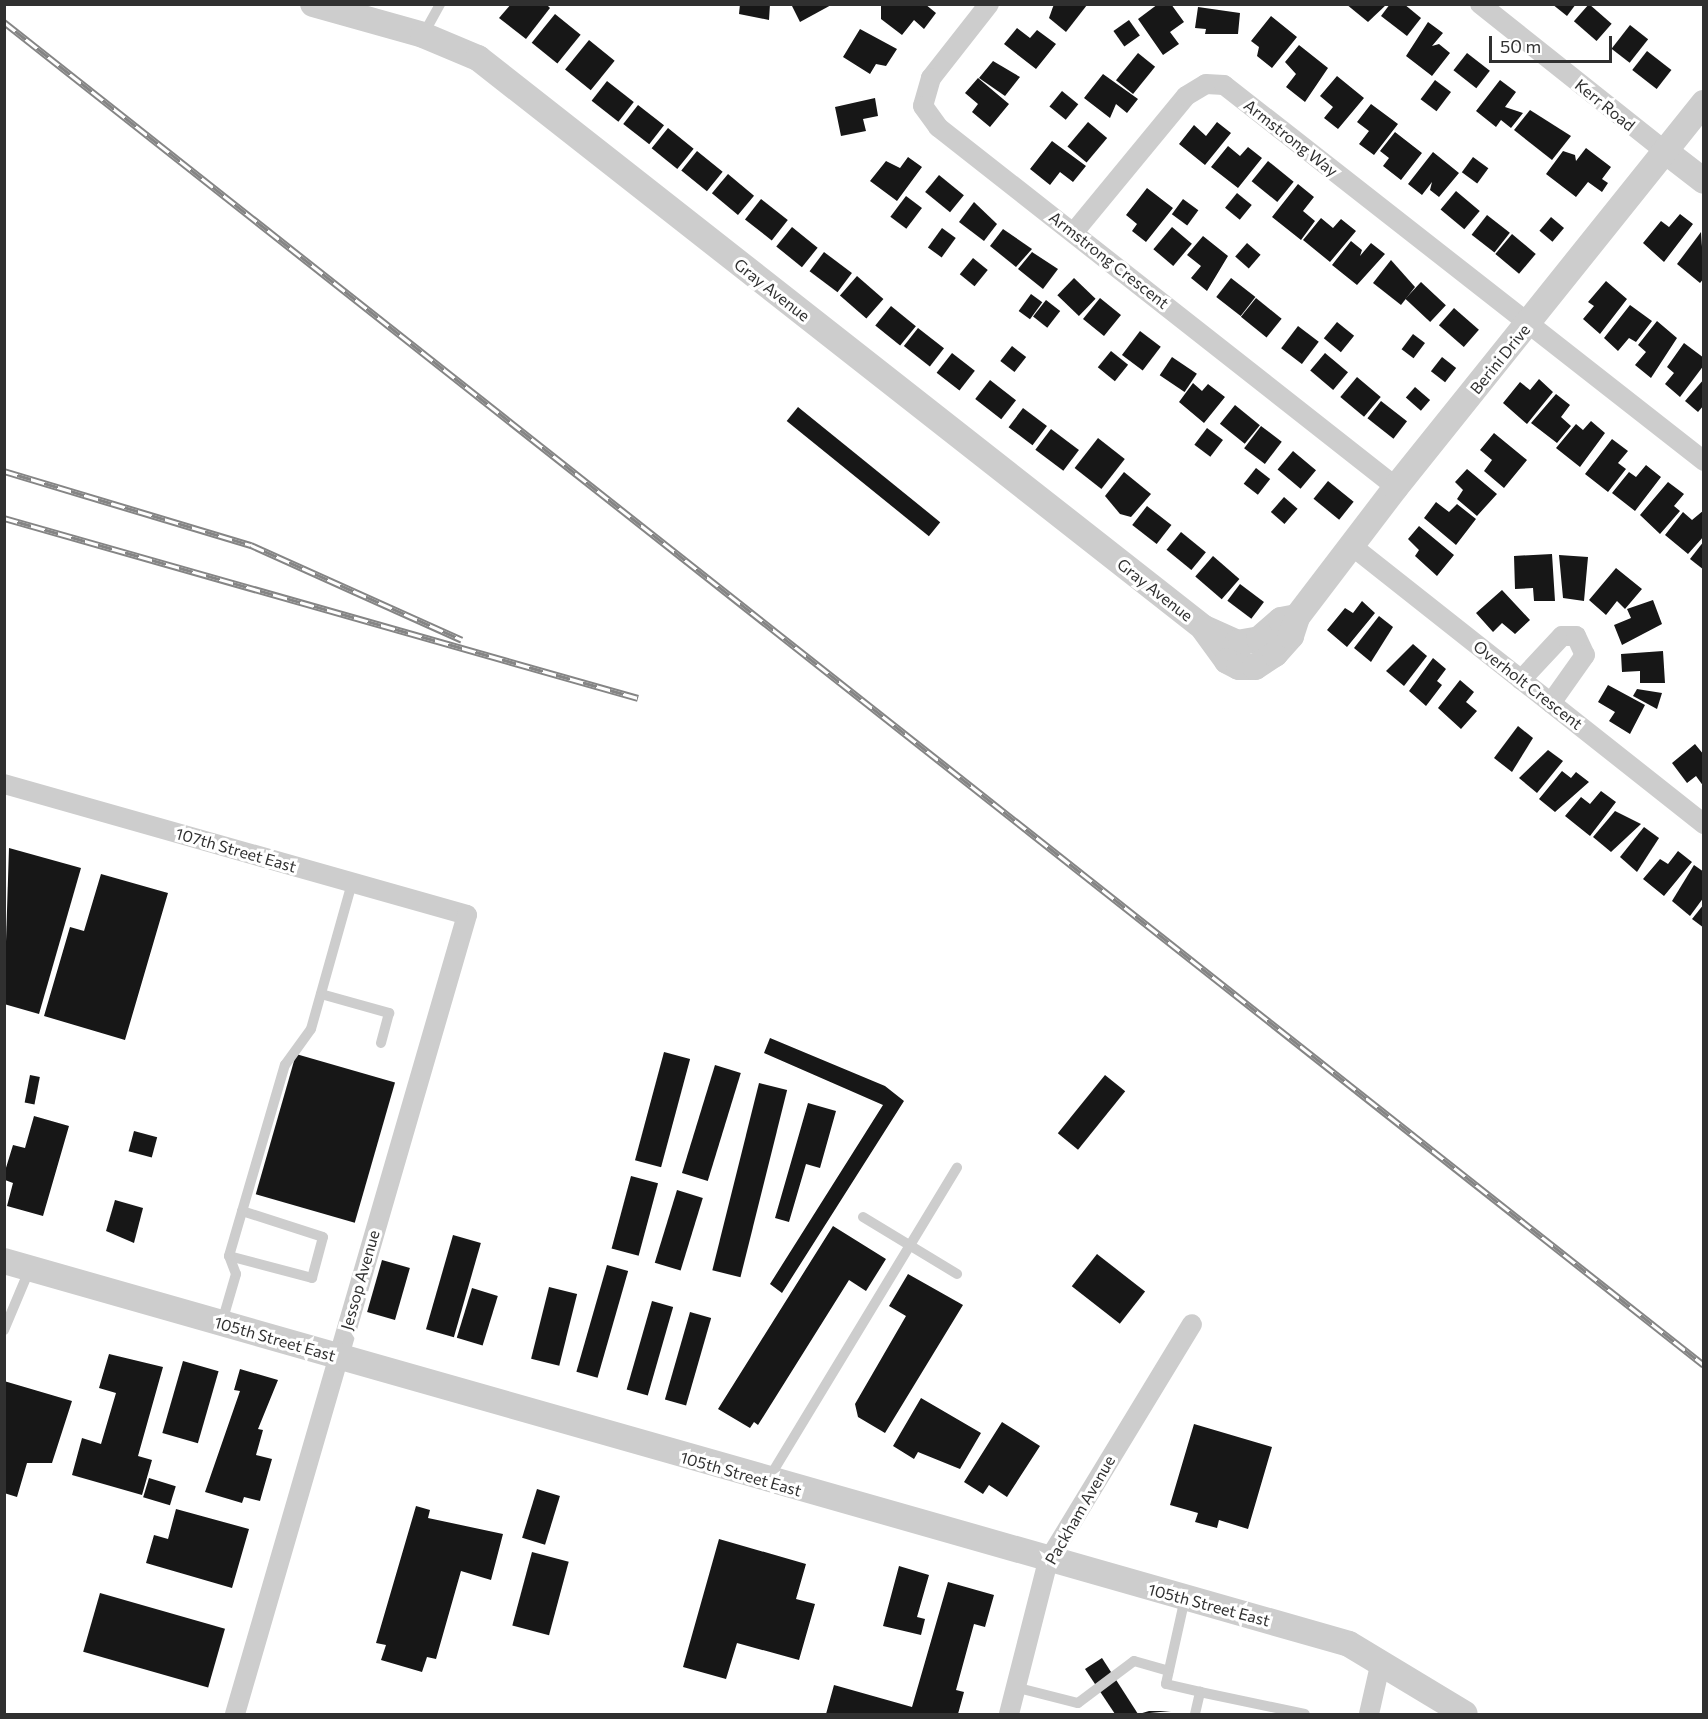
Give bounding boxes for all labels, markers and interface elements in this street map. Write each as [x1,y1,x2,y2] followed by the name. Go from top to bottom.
[1492,24,1615,62] scale bar
[1500,35,1541,57] text: 50 m
[1571,75,1639,135] street label: Kerr Road
[1240,95,1342,181] street label: Armstrong Way
[1045,207,1173,313] street label: Armstrong Crescent
[730,254,814,326] street label: Gray Avenue
[1466,320,1534,398] street label: Berini Drive
[1113,554,1197,626] street label: Gray Avenue
[1470,636,1586,734] street label: Overholt Crescent
[174,824,298,876] street label: 107th Street East
[337,1228,383,1332] street label: Jessop Avenue
[212,1313,338,1365] street label: 105th Street East
[678,1448,804,1500] street label: 105th Street East
[1041,1452,1119,1568] street label: Packham Avenue
[1146,1580,1272,1630] street label: 105th Street East

